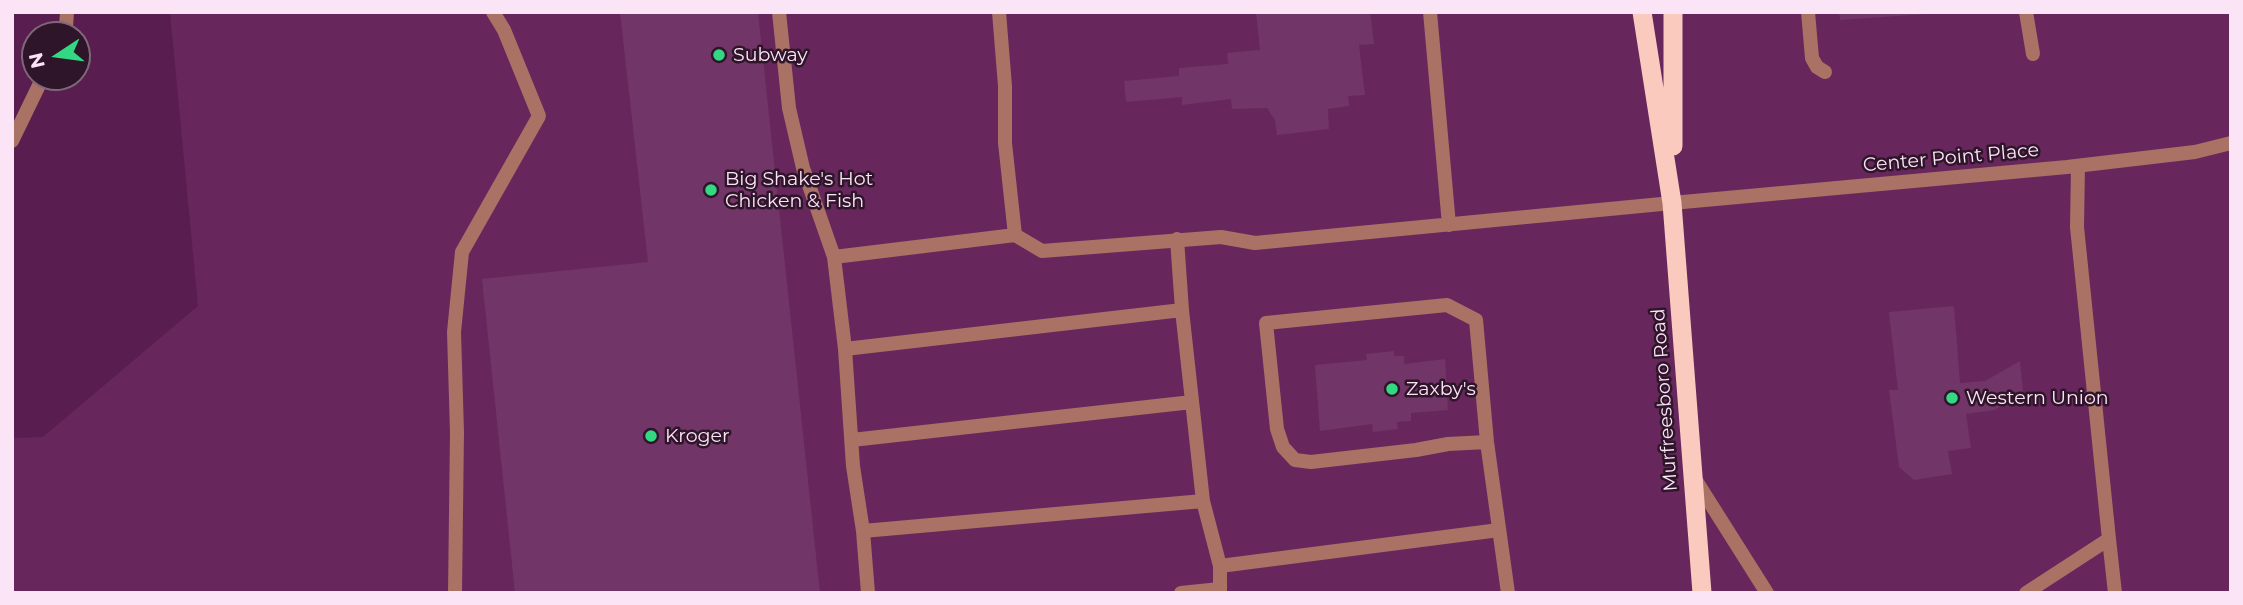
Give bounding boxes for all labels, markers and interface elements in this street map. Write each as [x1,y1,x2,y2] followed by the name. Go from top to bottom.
[21,21,91,91] north arrow
[733,44,808,66] place label: Subway
[711,47,727,63] marker: Subway
[24,50,50,70] text: N
[1862,139,2040,177] street label: Center Point Place
[725,168,873,212] place label: Big Shake's Hot Chicken & Fish
[703,182,719,198] marker: Big Shake's Hot Chicken & Fish
[1647,308,1683,492] street label: Murfreesboro Road
[1406,378,1476,400] place label: Zaxby's
[1384,381,1400,397] marker: Zaxby's
[1966,387,2109,409] place label: Western Union
[1944,390,1960,406] marker: Western Union
[665,425,730,447] place label: Kroger
[643,428,659,444] marker: Kroger

